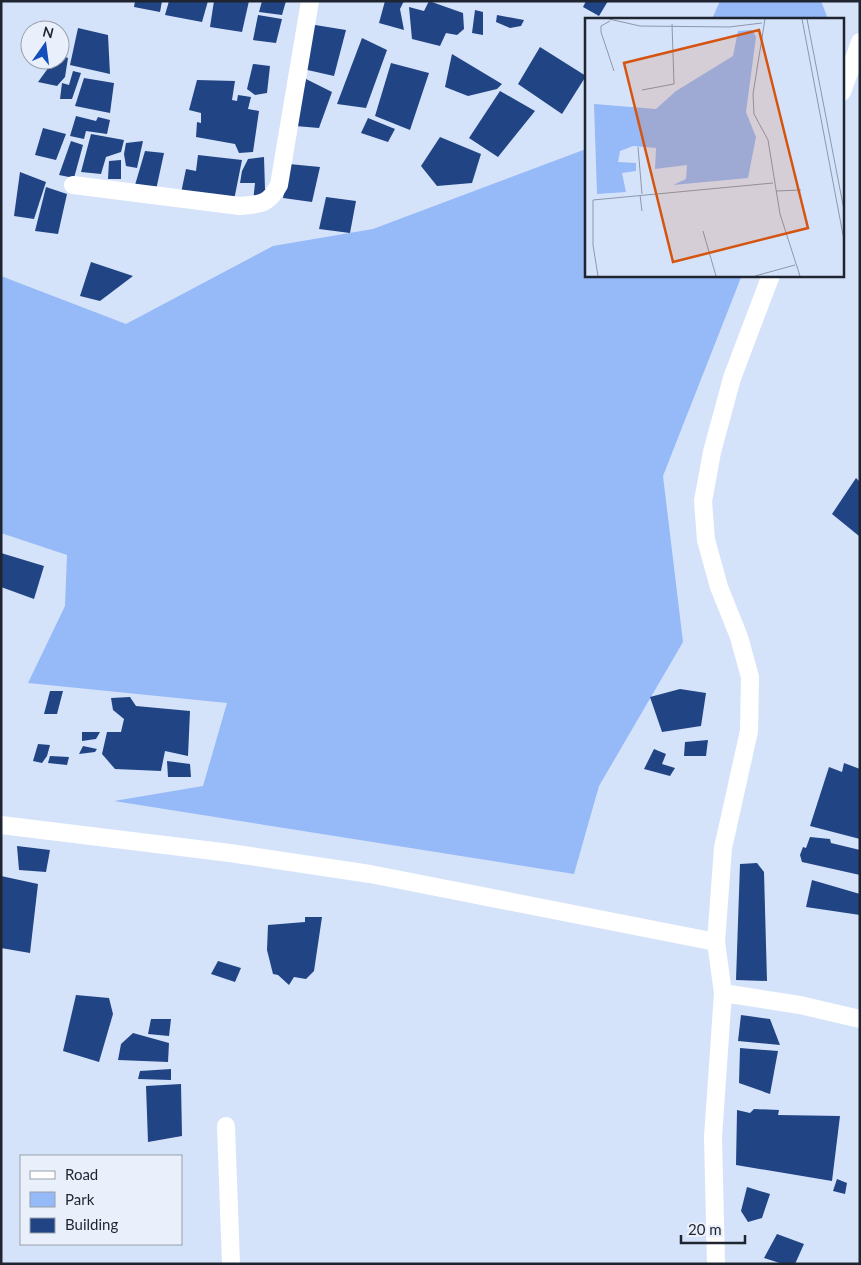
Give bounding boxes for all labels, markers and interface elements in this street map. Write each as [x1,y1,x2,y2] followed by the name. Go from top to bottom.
[585,18,844,276] inset map
[20,20,70,70] north arrow
[41,22,56,41] text: N
[20,1155,182,1245] legend
[65,1165,98,1183] text: Road
[65,1190,95,1208] text: Park
[681,1212,745,1244] scale bar
[65,1215,118,1233] text: Building
[688,1220,722,1238] text: 20 m

